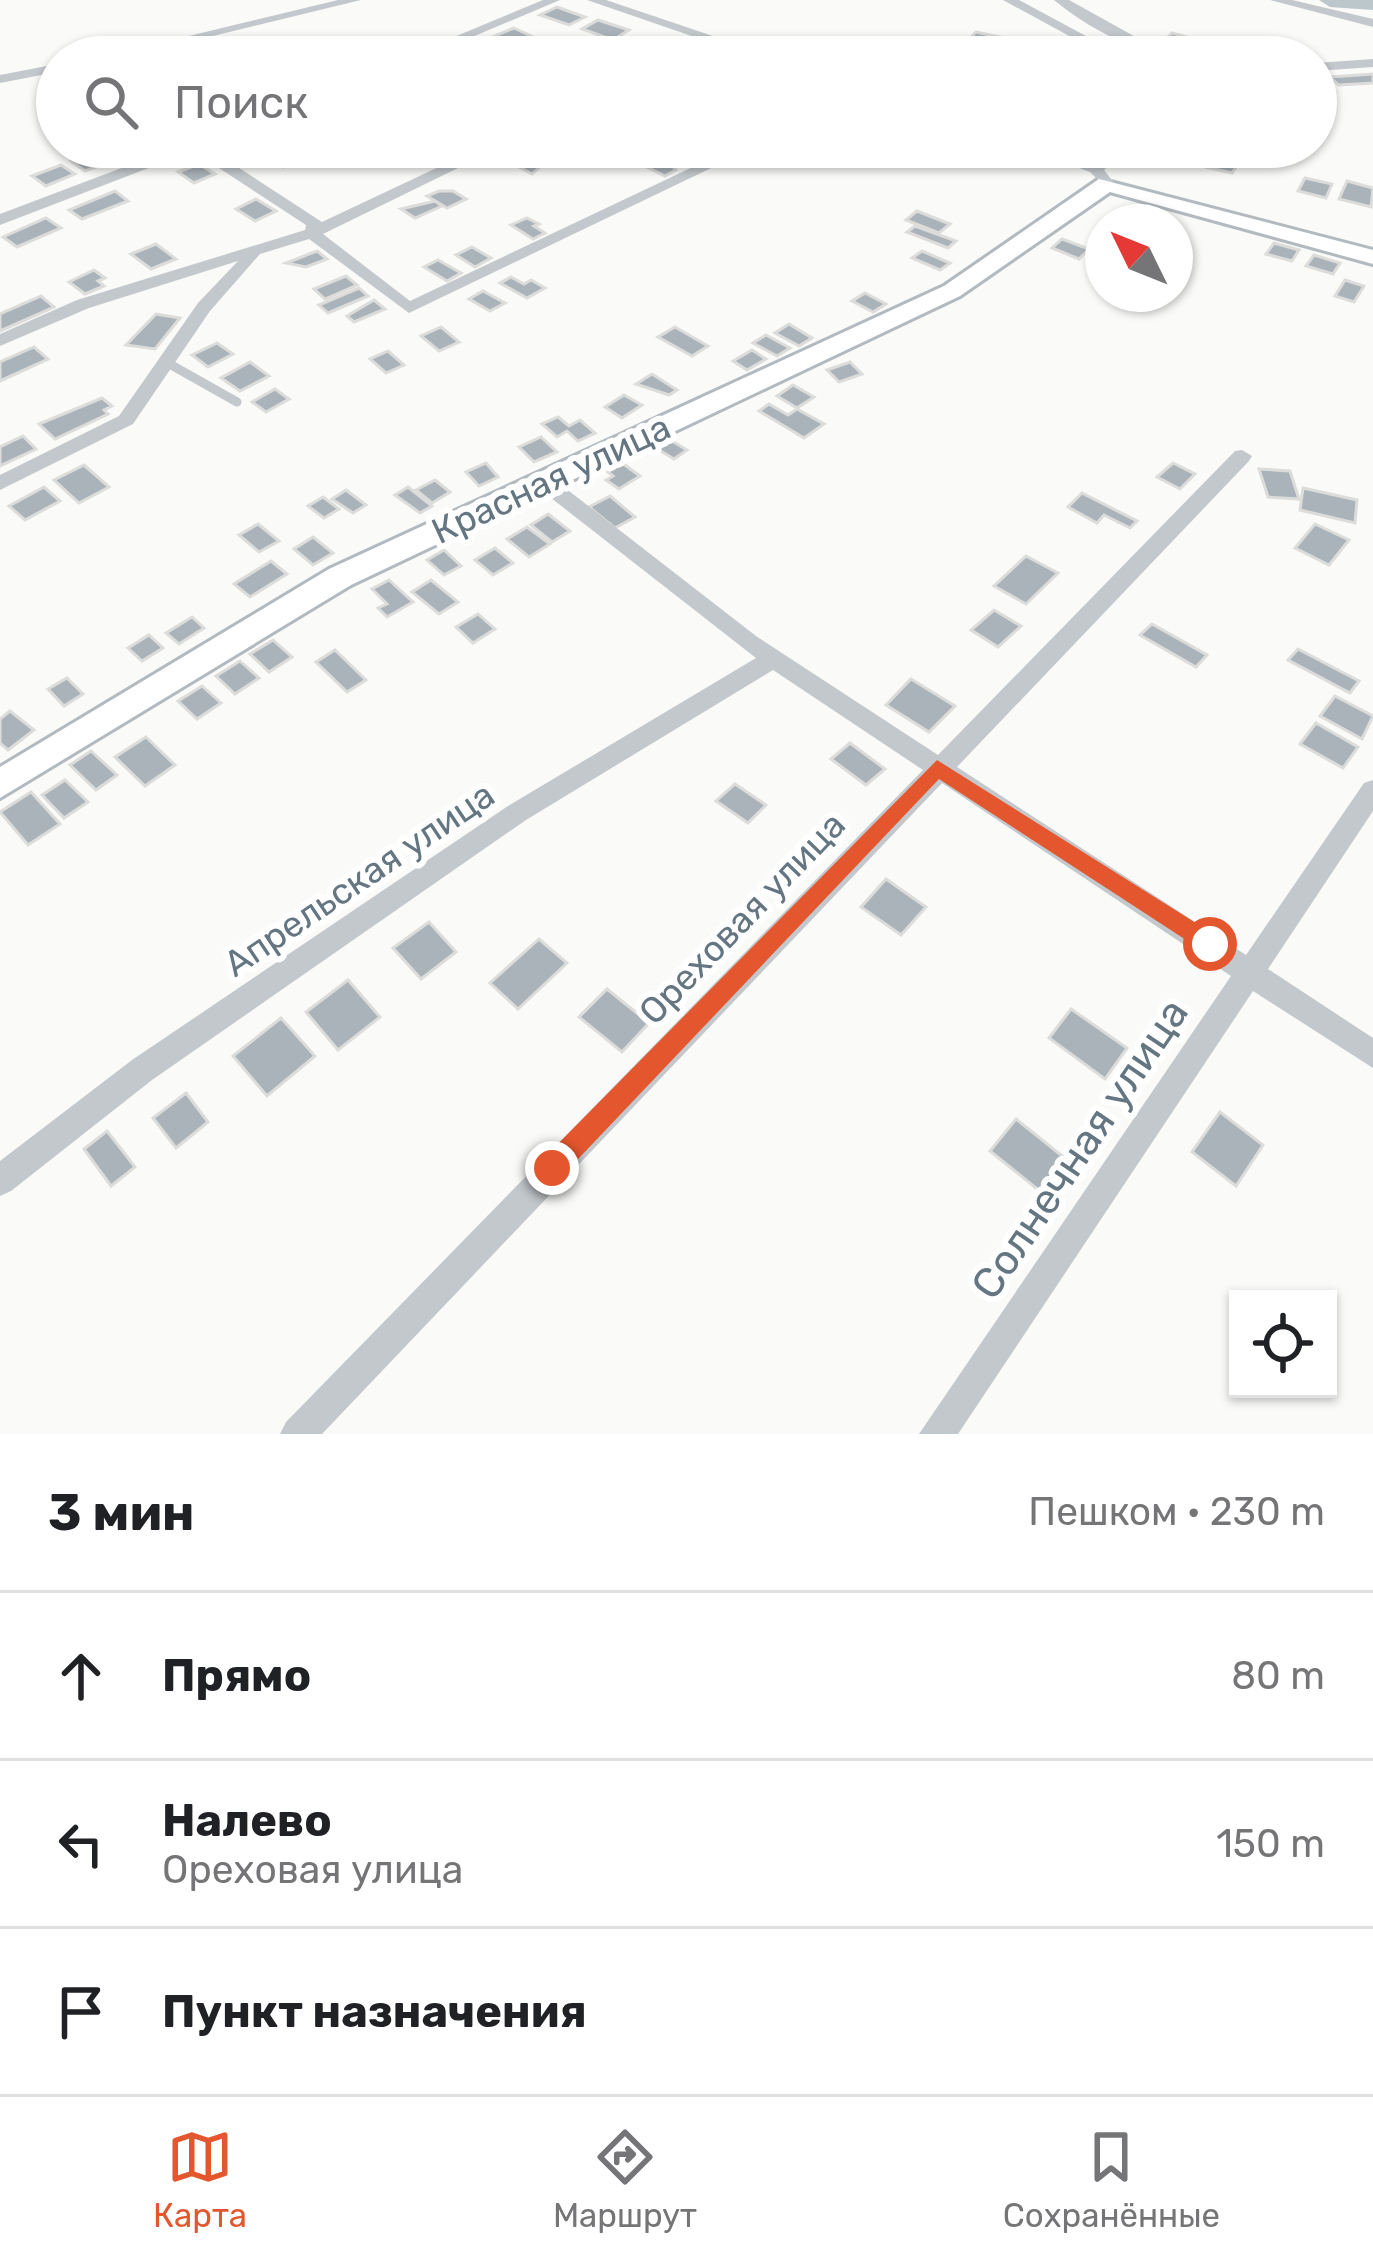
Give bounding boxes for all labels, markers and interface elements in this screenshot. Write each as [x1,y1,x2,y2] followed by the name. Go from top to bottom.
[36,36,1337,168] search box
[78,69,144,135] icon: search
[174,76,308,129] text: Поиск
[1085,204,1193,312] north arrow
[425,405,677,553] street label: Красная улица
[216,773,502,985] street label: Апрельская улица
[630,803,854,1033] street label: Ореховая улица
[1183,917,1237,971] route start
[961,990,1199,1308] street label: Солнечная улица
[525,1141,579,1195] route end
[1229,1290,1337,1398] map controls
[1229,1290,1337,1398] button: locate
[48,1482,194,1543] text: 3 мин
[1028,1489,1325,1535] text: Пешком · 230 m
[48,1643,114,1709] icon: ahead
[162,1649,311,1702] text: Прямо
[1231,1653,1325,1699] text: 80 m
[162,1794,332,1847] text: Налево
[48,1811,114,1877] icon: left
[1216,1821,1325,1867] text: 150 m
[162,1847,463,1893] text: Ореховая улица
[48,1979,114,2045] icon: arrive
[162,1985,587,2038] text: Пункт назначения
[153,2124,247,2235] tab: Карта
[553,2124,697,2235] tab: Маршрут
[1003,2124,1220,2235] tab: Сохранённые

